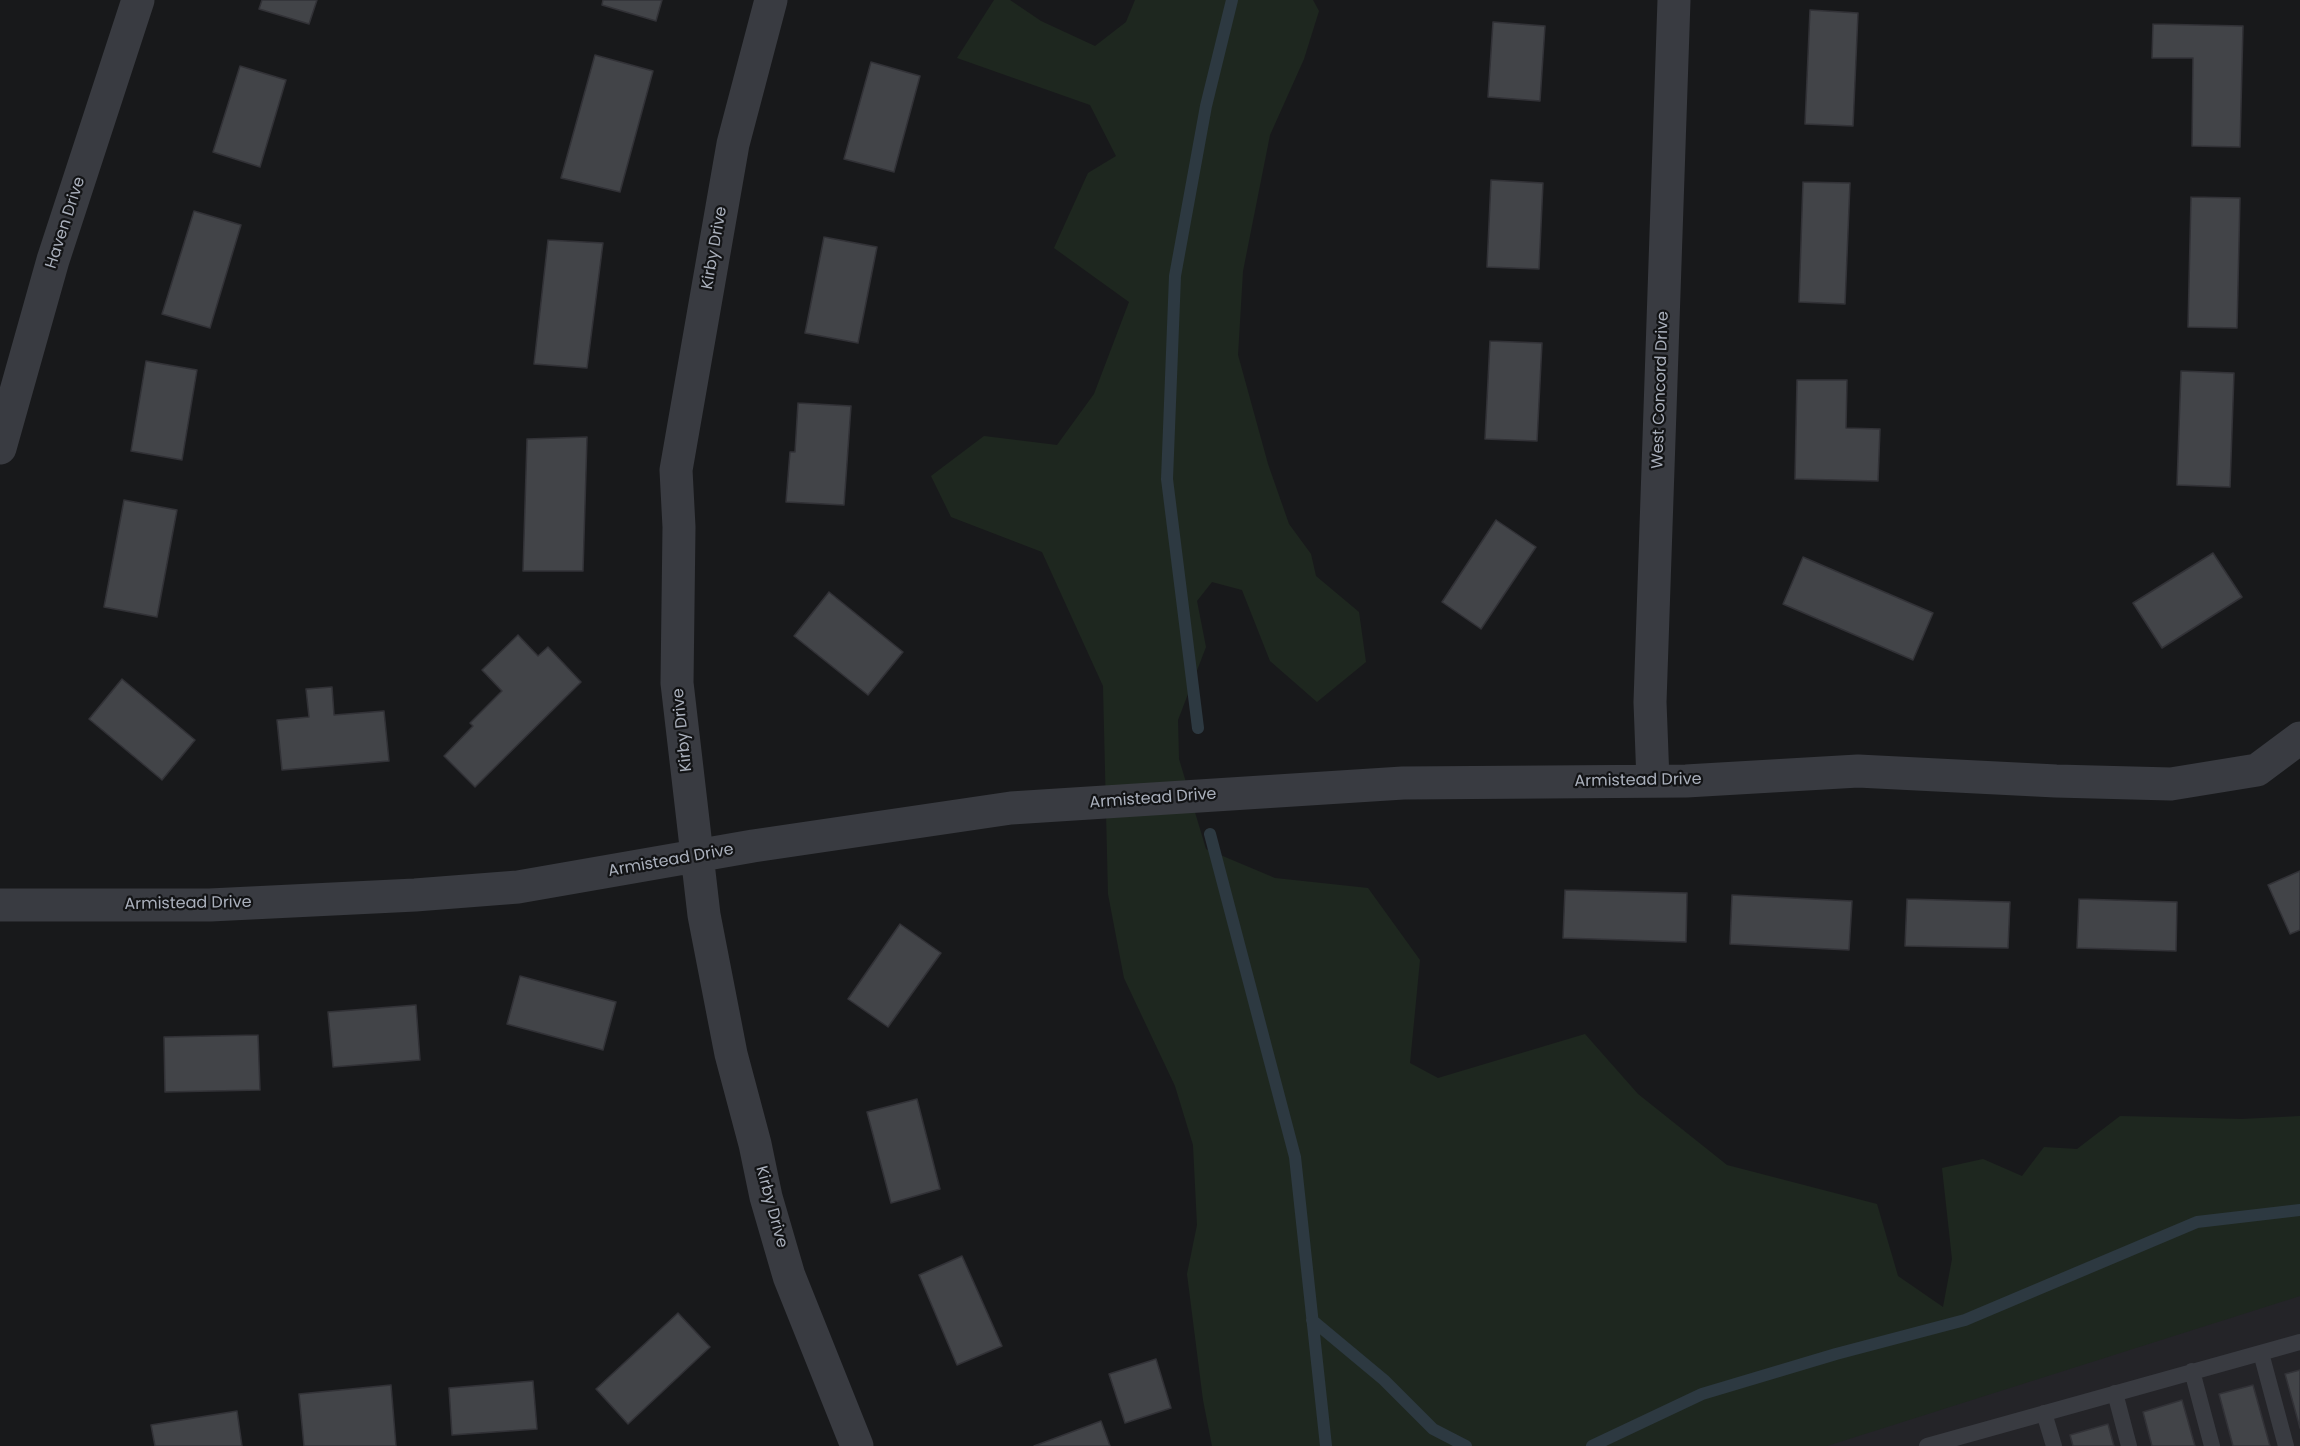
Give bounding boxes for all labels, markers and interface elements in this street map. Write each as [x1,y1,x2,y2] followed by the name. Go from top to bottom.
[42,175,90,271] street label: Haven Drive
[698,205,732,291] street label: Kirby Drive
[1649,311,1673,469] street label: West Concord Drive
[669,687,697,773] street label: Kirby Drive
[1574,770,1702,792] street label: Armistead Drive
[1089,785,1217,813] street label: Armistead Drive
[607,840,735,882] street label: Armistead Drive
[124,893,252,915] street label: Armistead Drive
[751,1164,791,1250] street label: Kirby Drive

